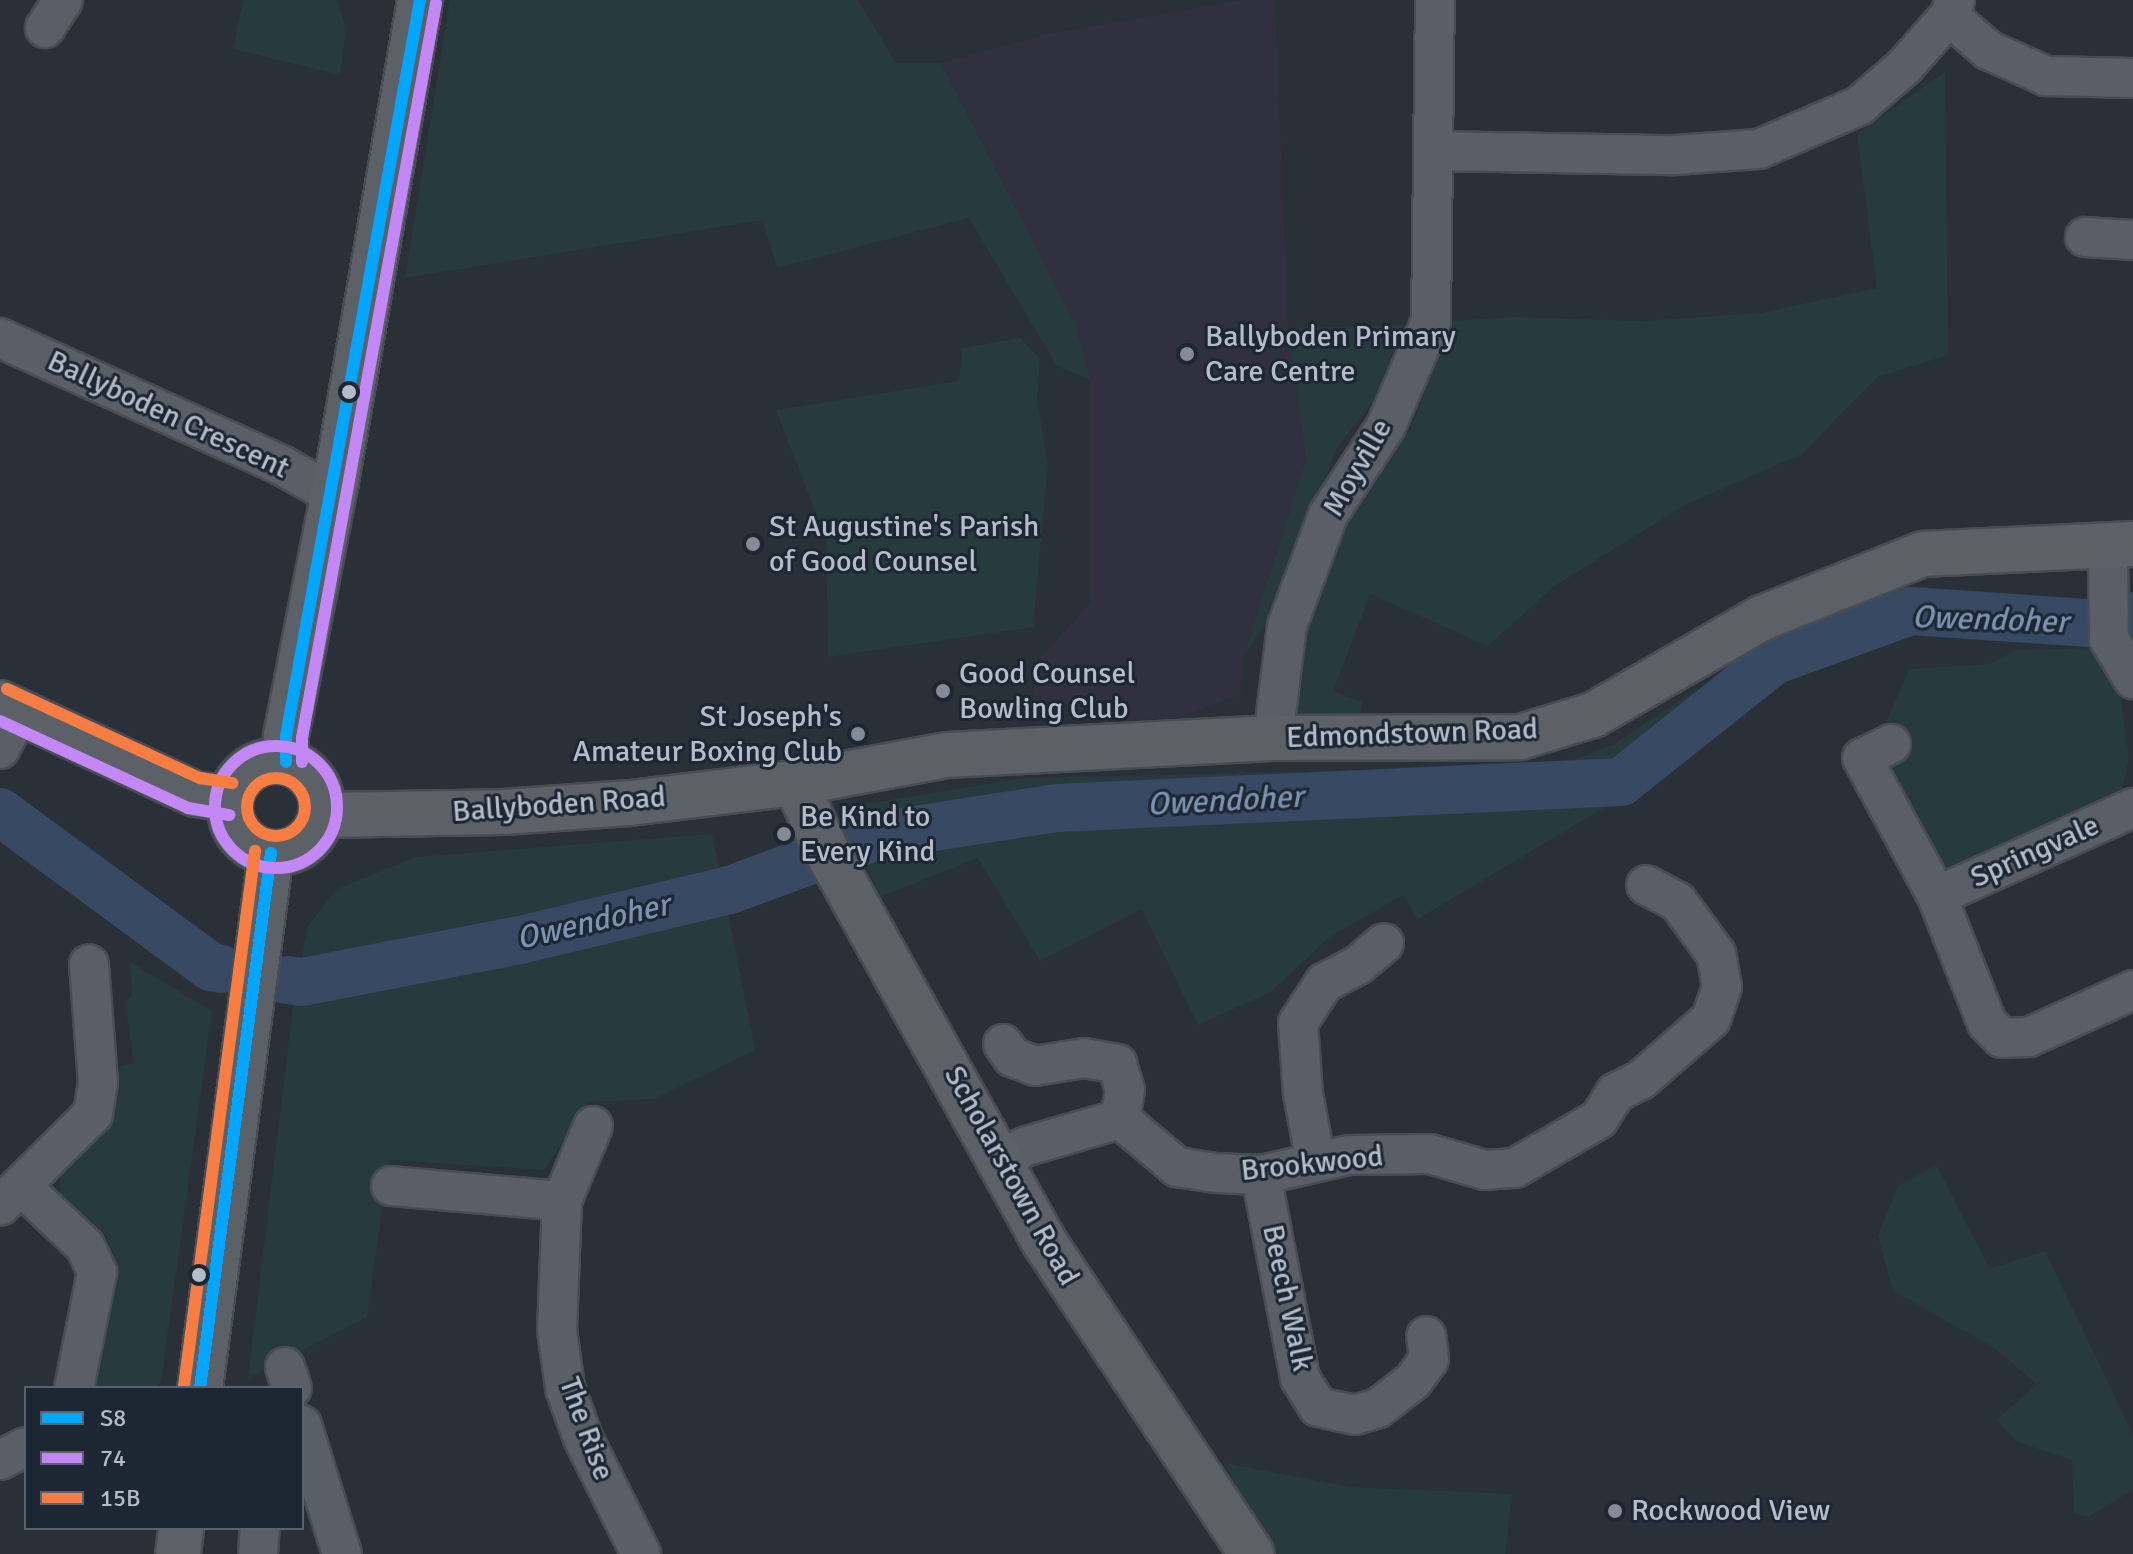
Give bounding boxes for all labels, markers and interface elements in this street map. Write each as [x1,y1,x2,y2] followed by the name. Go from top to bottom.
[1205,319,1456,390] place label: Ballyboden Primary Care Centre
[42,343,294,487] street label: Ballyboden Crescent
[1176,343,1198,365] marker: Ballyboden Primary Care Centre
[341,384,357,400] unlabelled marker
[1316,413,1400,523] street label: Moyville
[769,509,1039,580] place label: St Augustine's Parish of Good Counsel
[744,535,762,553] marker: St Augustine's Parish of Good Counsel
[1911,598,2069,642] water label: Owendoher
[959,656,1135,726] place label: Good Counsel Bowling Club
[934,682,952,700] marker: Good Counsel Bowling Club
[573,699,842,770] place label: St Joseph's Amateur Boxing Club
[1286,712,1538,756] street label: Edmondstown Road
[849,725,867,743] marker: St Joseph's Amateur Boxing Club
[1146,778,1304,824] water label: Owendoher
[451,780,667,830] street label: Ballyboden Road
[800,799,935,870] place label: Be Kind to Every Kind
[1965,808,2105,896] street label: Springvale
[775,825,793,843] marker: Be Kind to Every Kind
[513,886,673,958] water label: Owendoher
[936,1060,1086,1292] street label: Scholarstown Road
[1239,1139,1385,1189] street label: Brookwood
[1254,1222,1320,1374] street label: Beech Walk
[191,1267,207,1283] unlabelled marker
[551,1373,621,1485] street label: The Rise
[24,1386,304,1530] legend
[100,1403,126,1433] text: S8
[100,1443,126,1473] text: 74
[100,1483,140,1513] text: 15B
[1631,1493,1830,1529] place label: Rockwood View
[1606,1502,1624,1520] marker: Rockwood View

